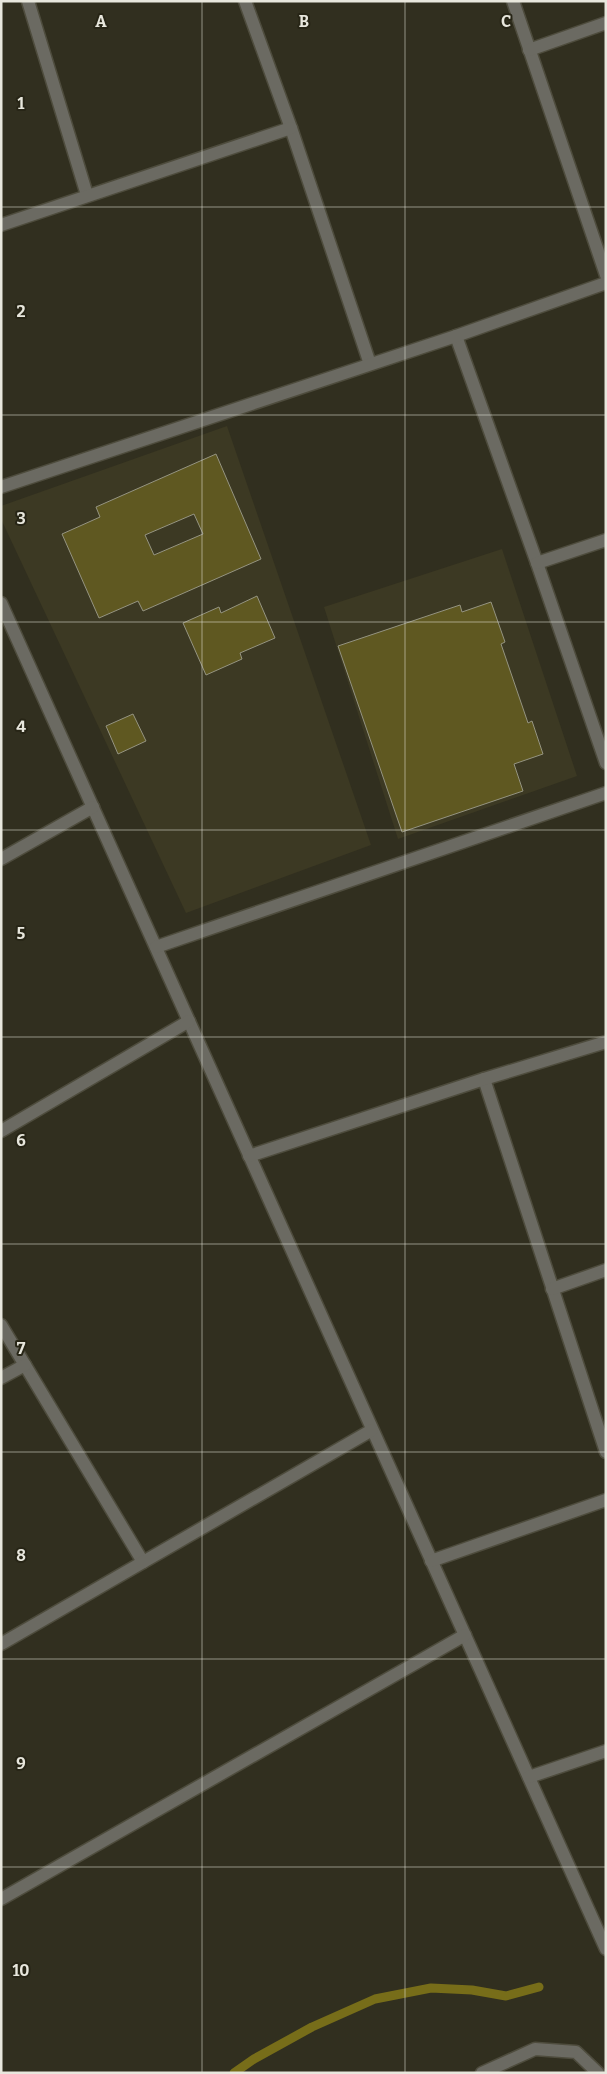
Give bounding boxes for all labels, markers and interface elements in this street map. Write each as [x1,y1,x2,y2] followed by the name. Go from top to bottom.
[95,12,107,31] text: A
[299,12,309,31] text: B
[501,12,511,31] text: C
[18,94,25,113] text: 1
[16,302,26,321] text: 2
[16,509,26,528] text: 3
[16,717,26,736] text: 4
[17,924,26,943] text: 5
[16,1131,26,1150] text: 6
[17,1339,26,1358] text: 7
[16,1546,26,1565] text: 8
[16,1754,26,1773] text: 9
[12,1961,30,1980] text: 10

